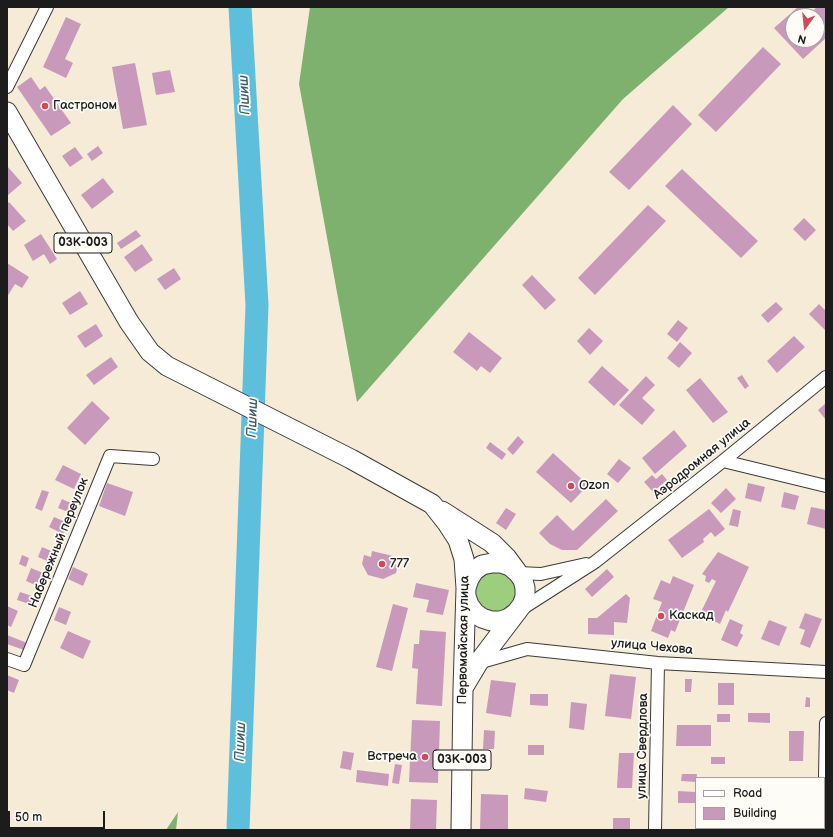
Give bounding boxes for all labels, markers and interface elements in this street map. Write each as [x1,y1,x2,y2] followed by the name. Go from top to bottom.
[785,8,825,48] north arrow
[796,32,808,46] text: N
[236,75,254,115] water label: Пшиш
[53,98,117,114] place label: Гастроном
[40,101,50,111] marker: Гастроном
[54,233,112,253] road number: 03К-003
[244,398,262,438] water label: Пшиш
[650,415,754,503] street label: Аэродромная улица
[26,475,92,611] street label: Набережный переулок
[579,478,609,494] place label: Ozon
[566,481,576,491] marker: Ozon
[390,556,409,572] place label: 777
[377,559,387,569] marker: 777
[455,575,473,705] street label: Первомайская улица
[669,608,714,624] place label: Каскад
[656,611,666,621] marker: Каскад
[610,636,694,658] street label: улица Чехова
[634,693,652,799] street label: улица Свердлова
[232,722,250,762] water label: Пшиш
[367,749,417,765] place label: Встреча
[433,750,491,770] road number: 03К-003
[420,752,430,762] marker: Встреча
[695,777,825,829] legend
[733,786,762,801] text: Road
[10,803,107,829] scale bar
[733,806,777,821] text: Building
[15,810,42,825] text: 50 m

